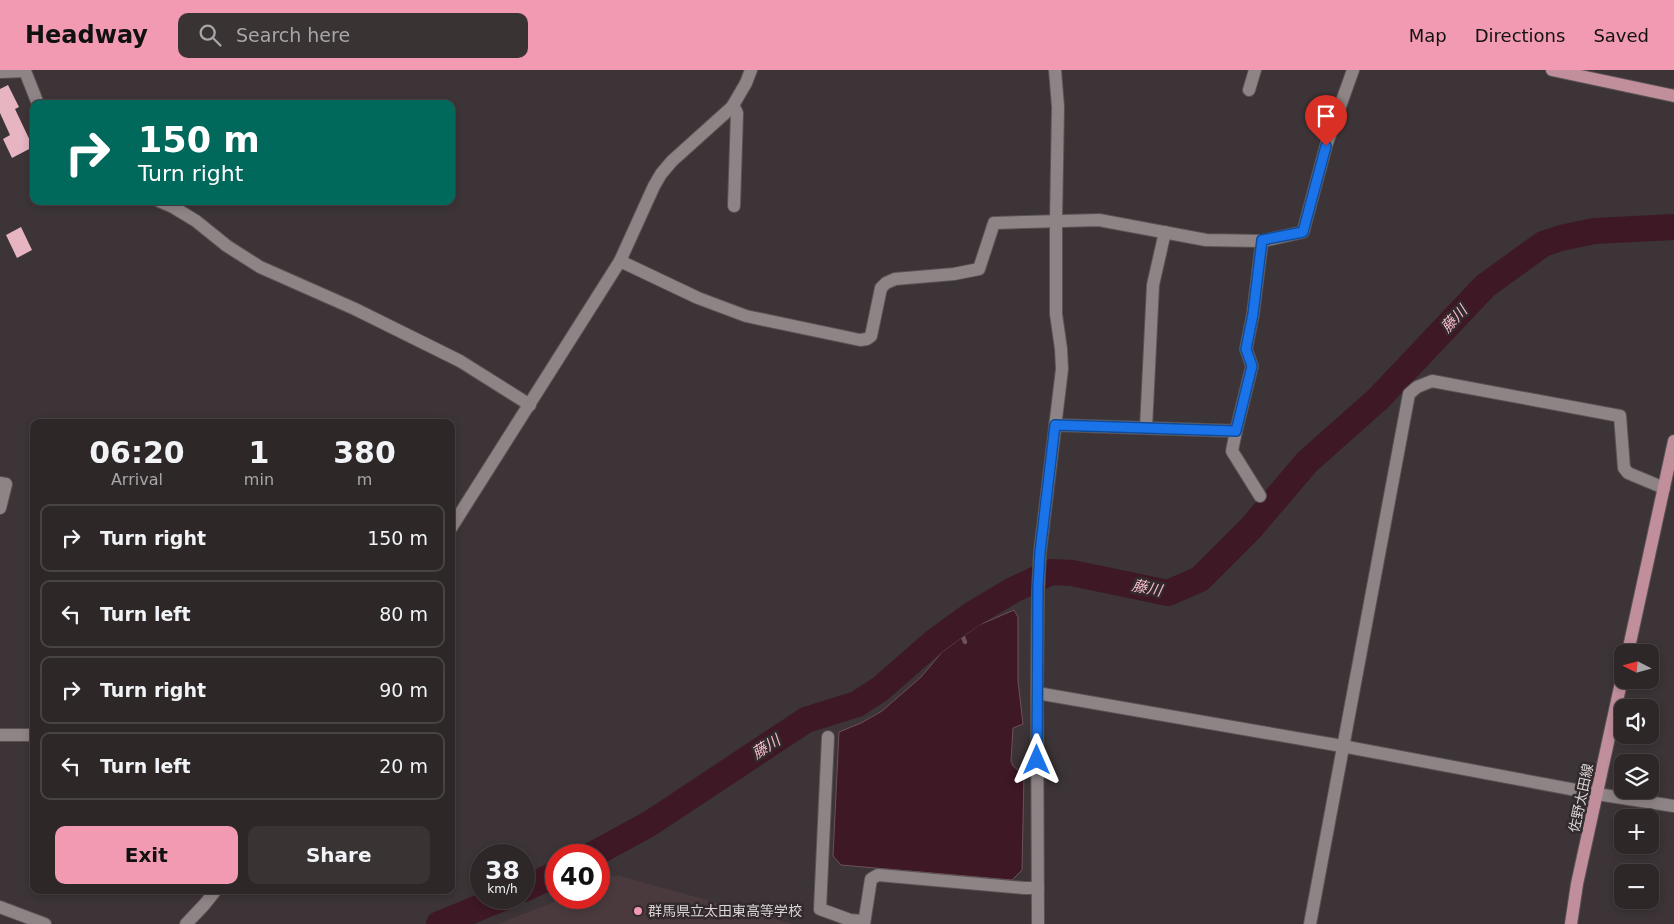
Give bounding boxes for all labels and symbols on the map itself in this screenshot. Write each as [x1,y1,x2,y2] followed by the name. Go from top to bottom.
[1305,95,1347,146] pin
[1437,300,1472,336] water label: 藤川
[1131,576,1165,600] water label: 藤川
[1614,644,1659,689] north arrow
[749,730,785,763] water label: 藤川
[1010,733,1062,785] position arrow
[1566,762,1596,834] street label: 佐野太田線
[545,844,610,909] speed limit sign: 40
[648,903,802,919] place label: 群馬県立太田東高等学校
[632,905,644,917] marker: 群馬県立太田東高等学校

